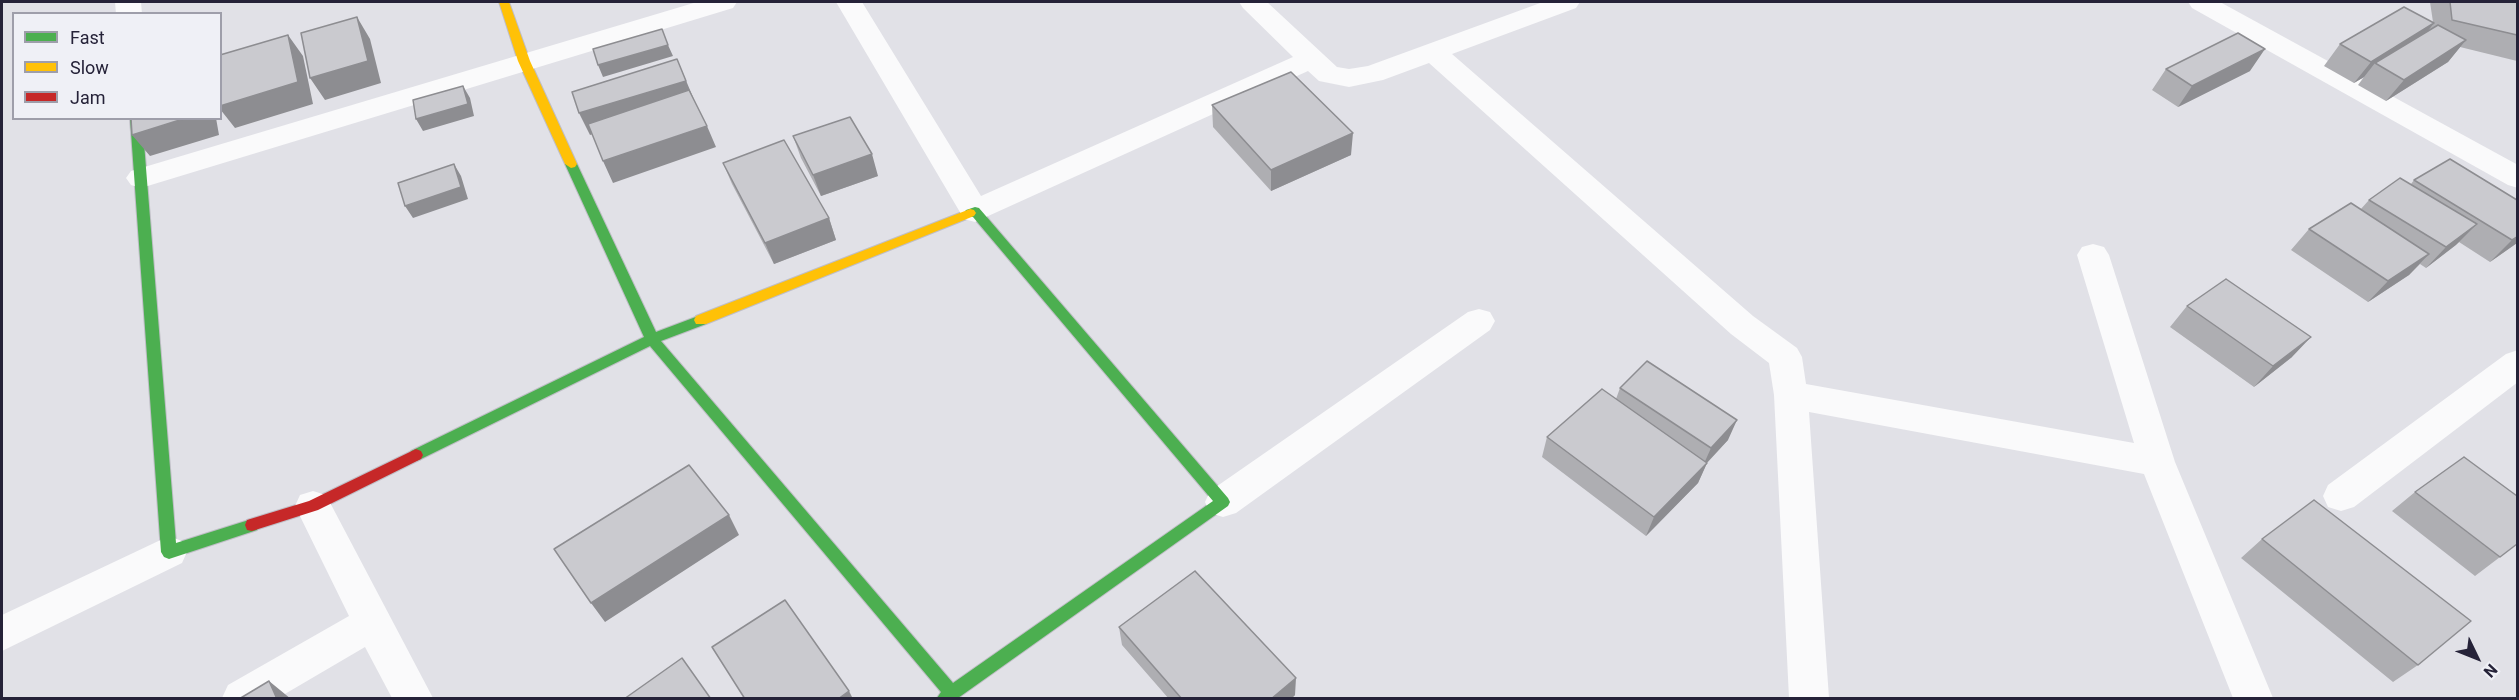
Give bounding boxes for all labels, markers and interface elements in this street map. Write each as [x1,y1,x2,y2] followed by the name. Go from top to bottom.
[12,12,222,120] legend
[70,27,105,48] text: Fast
[70,57,109,78] text: Slow
[70,87,106,108] text: Jam
[2447,628,2507,688] north arrow
[2480,660,2501,681] text: N

